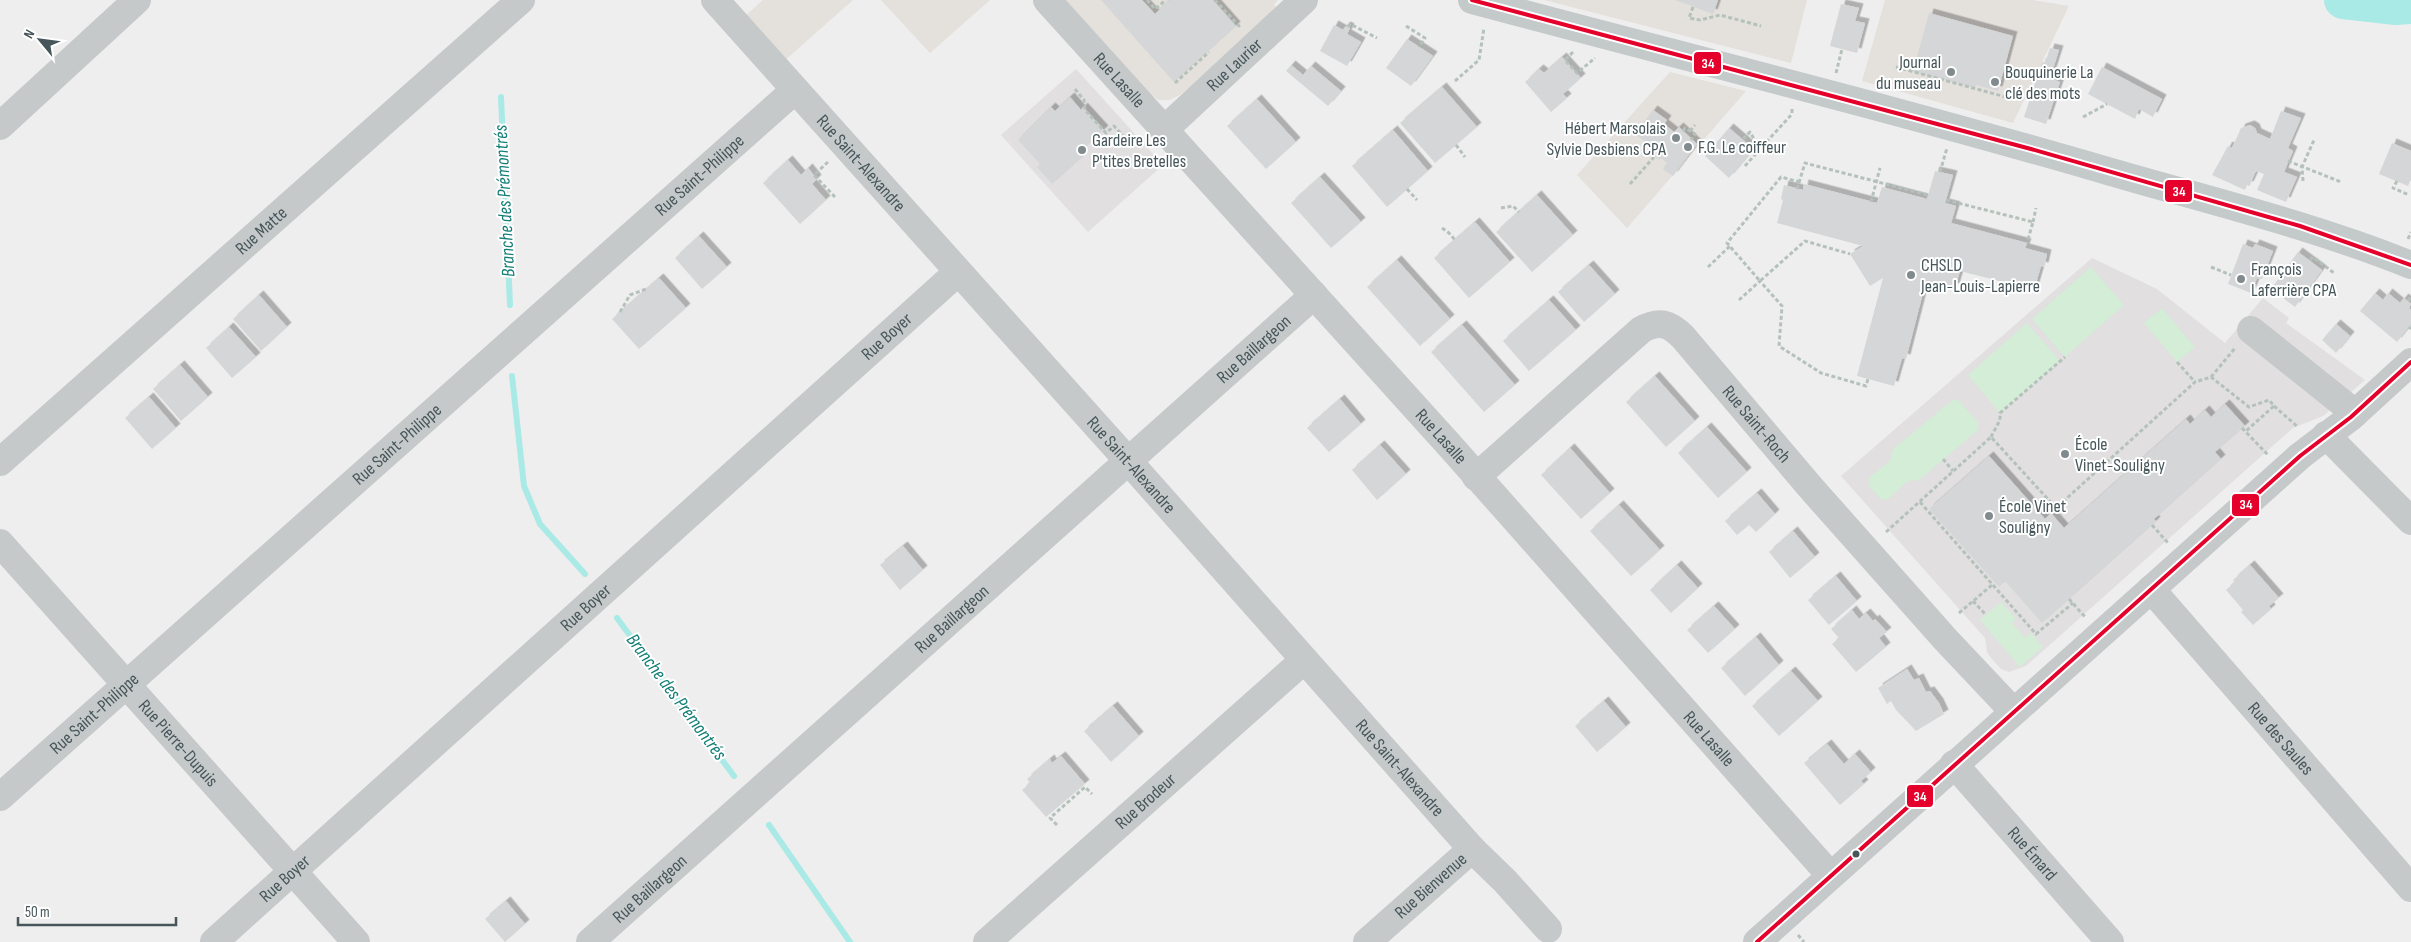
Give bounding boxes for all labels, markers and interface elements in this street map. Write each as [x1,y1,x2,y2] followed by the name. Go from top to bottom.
[15,15,65,65] north arrow
[20,27,38,41] text: N
[1202,34,1266,96] street label: Rue Laurier
[1089,48,1150,112] street label: Rue Lasalle
[1693,51,1722,75] line badge: 34
[1876,52,1941,94] place label: Journal du museau
[1702,55,1715,72] text: 34
[2005,62,2094,104] place label: Bouquinerie La clé des mots
[1945,66,1957,78] marker: Journal du museau
[1989,76,2001,88] marker: Bouquinerie La clé des mots
[812,110,910,216] street label: Rue Saint-Alexandre
[1546,118,1666,160] place label: Hébert Marsolais Sylvie Desbiens CPA
[490,124,520,278] water label: Branche des Prémontrés
[651,130,748,220] street label: Rue Saint-Philippe
[1092,130,1186,172] place label: Gardeire Les P'tites Bretelles
[1670,132,1682,144] marker: Hébert Marsolais Sylvie Desbiens CPA
[1698,137,1786,158] place label: F.G. Le coiffeur
[1682,141,1694,153] marker: F.G. Le coiffeur
[1076,144,1088,156] marker: Gardeire Les P'tites Bretelles
[2164,179,2193,203] line badge: 34
[2173,183,2186,200] text: 34
[231,202,291,259] street label: Rue Matte
[1920,255,2040,297] place label: CHSLD Jean-Louis-Lapierre
[2251,259,2336,301] place label: François Laferrière CPA
[1905,269,1917,281] marker: CHSLD Jean-Louis-Lapierre
[2235,273,2247,285] marker: François Laferrière CPA
[857,308,916,364] street label: Rue Boyer
[1212,310,1295,388] street label: Rue Baillargeon
[1718,381,1795,467] street label: Rue Saint-Roch
[348,399,446,489] street label: Rue Saint-Philippe
[1411,404,1471,468] street label: Rue Lasalle
[1083,412,1180,518] street label: Rue Saint-Alexandre
[2075,434,2165,476] place label: École Vinet-Souligny
[2059,448,2071,460] marker: École Vinet-Souligny
[2231,493,2260,517] line badge: 34
[1999,496,2067,538] place label: École Vinet Souligny
[2240,496,2253,513] text: 34
[1983,510,1995,522] marker: École Vinet Souligny
[556,579,615,635] street label: Rue Boyer
[910,580,993,657] street label: Rue Baillargeon
[621,629,731,765] water label: Branche des Prémontrés
[45,668,143,758] street label: Rue Saint-Philippe
[134,695,223,791] street label: Rue Pierre-Dupuis
[2244,698,2318,779] street label: Rue des Saules
[1679,707,1739,771] street label: Rue Lasalle
[1351,715,1449,821] street label: Rue Saint-Alexandre
[1111,769,1180,833] street label: Rue Brodeur
[1906,784,1934,808] line badge: 34
[1914,788,1927,805] text: 34
[2003,822,2062,885] street label: Rue Émard
[1390,848,1471,923] street label: Rue Bienvenue
[1851,849,1861,859] unlabelled marker
[255,850,314,906] street label: Rue Boyer
[608,850,691,927] street label: Rue Baillargeon
[18,894,175,926] scale bar
[25,903,50,922] text: 50 m

